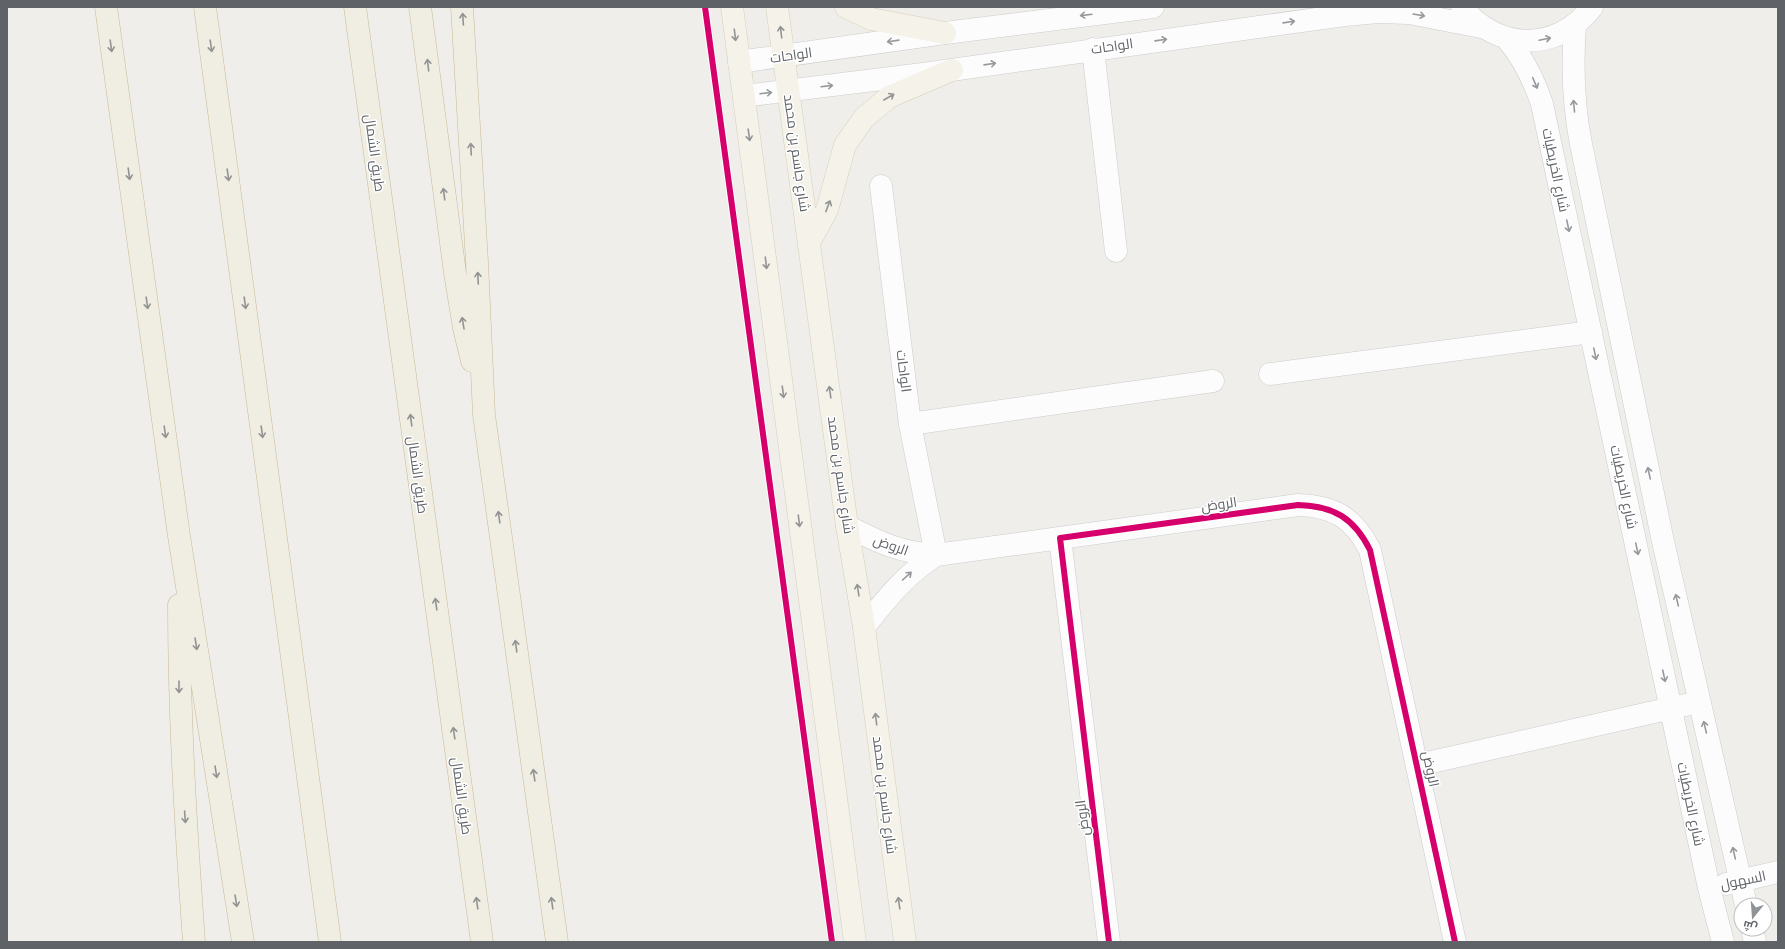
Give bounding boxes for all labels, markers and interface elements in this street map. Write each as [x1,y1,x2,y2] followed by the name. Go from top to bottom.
[1412,11,1425,19] one-way arrow
[1080,12,1093,19] one-way arrow
[459,13,466,26] one-way arrow
[1283,18,1296,26] one-way arrow
[777,25,785,38] one-way arrow
[732,28,739,41] one-way arrow
[1090,34,1134,59] street label: الواحات
[1538,34,1551,42] one-way arrow
[1154,36,1167,44] one-way arrow
[887,37,900,45] one-way arrow
[107,39,115,52] one-way arrow
[207,39,214,52] one-way arrow
[769,43,813,68] street label: الواحات
[424,59,431,72] one-way arrow
[983,60,996,68] one-way arrow
[1532,77,1539,89] one-way arrow
[820,82,833,89] one-way arrow
[759,89,772,97] one-way arrow
[779,93,814,213] street label: شارع جاسم بن محمد
[883,93,895,101] one-way arrow
[1571,100,1578,113] one-way arrow
[360,113,389,193] street label: طريق الشمال
[1537,126,1574,214] street label: شارع الخريطيات
[745,128,753,141] one-way arrow
[467,143,474,156] one-way arrow
[125,167,133,180] one-way arrow
[224,168,232,181] one-way arrow
[441,188,448,201] one-way arrow
[824,201,832,213] one-way arrow
[1565,220,1573,233] one-way arrow
[762,256,770,269] one-way arrow
[475,272,482,285] one-way arrow
[143,296,151,309] one-way arrow
[241,296,249,309] one-way arrow
[459,317,467,330] one-way arrow
[1592,347,1600,360] one-way arrow
[891,349,916,393] street label: الواحات
[779,385,786,398] one-way arrow
[826,386,834,399] one-way arrow
[407,414,415,427] one-way arrow
[823,415,858,535] street label: شارع جاسم بن محمد
[161,425,169,438] one-way arrow
[258,425,266,438] one-way arrow
[403,435,432,515] street label: طريق الشمال
[1605,443,1642,531] street label: شارع الخريطيات
[1645,467,1653,480] one-way arrow
[1200,493,1238,516] street label: الروض
[495,511,502,524] one-way arrow
[796,514,803,527] one-way arrow
[871,530,911,561] street label: الروض
[1633,542,1641,555] one-way arrow
[902,572,913,581] one-way arrow
[854,584,862,597] one-way arrow
[1672,594,1680,607] one-way arrow
[432,598,440,611] one-way arrow
[192,637,200,650] one-way arrow
[512,640,520,653] one-way arrow
[1660,670,1668,683] one-way arrow
[175,680,183,693] one-way arrow
[872,713,880,726] one-way arrow
[1701,720,1708,733] one-way arrow
[450,727,458,740] one-way arrow
[868,735,901,855] street label: شارع جاسم بن محمد
[1417,749,1444,789] street label: الروض
[447,756,476,836] street label: طريق الشمال
[1672,760,1709,848] street label: شارع الخريطيات
[212,765,220,778] one-way arrow
[530,769,538,782] one-way arrow
[1071,799,1094,837] street label: الروض
[181,810,188,823] one-way arrow
[1729,847,1737,860] one-way arrow
[1718,866,1768,895] street label: السهول
[232,894,240,907] one-way arrow
[473,897,481,910] one-way arrow
[548,897,556,910] one-way arrow
[895,897,903,910] one-way arrow
[1733,897,1773,937] north arrow
[1741,917,1759,935] text: ش

